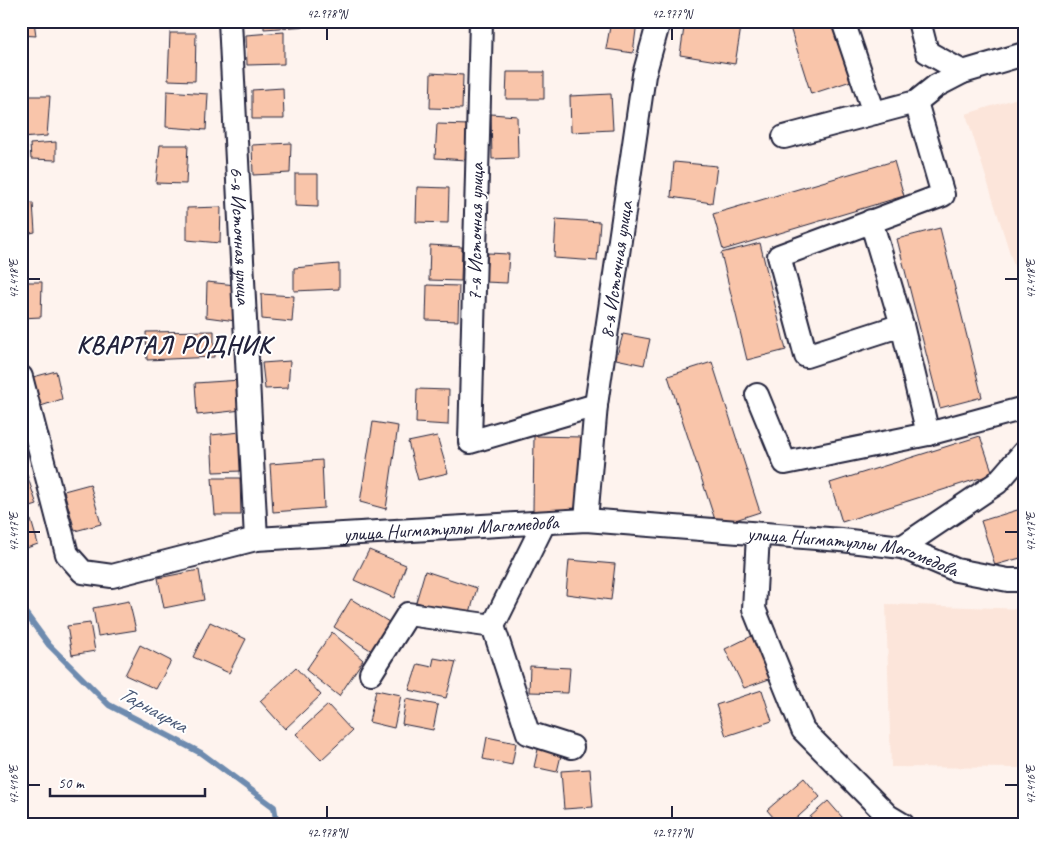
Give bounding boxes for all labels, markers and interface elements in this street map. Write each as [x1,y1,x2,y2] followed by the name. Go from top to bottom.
[307,6,349,22] text: 42.978°N
[652,6,694,22] text: 42.977°N
[462,161,489,301] street label: 7-я Источная улица
[224,166,256,307] street label: 6-я Источная улица
[594,198,639,340] street label: 8-я Источная улица
[6,258,22,299] text: 47.418°E
[1023,258,1039,299] text: 47.418°E
[76,329,276,361] district label: КВАРТАЛ РОДНИК
[342,510,561,547] street label: улица Нигматуллы Магомедова
[6,511,22,552] text: 47.417°E
[1023,511,1039,552] text: 47.417°E
[745,521,964,583] street label: улица Нигматуллы Магомедова
[114,680,193,739] water label: Тарнаирка
[6,764,22,805] text: 47.416°E
[1023,764,1039,805] text: 47.416°E
[50,766,205,798] scale bar
[58,774,85,793] text: 50 m
[307,825,349,841] text: 42.978°N
[652,825,694,841] text: 42.977°N

